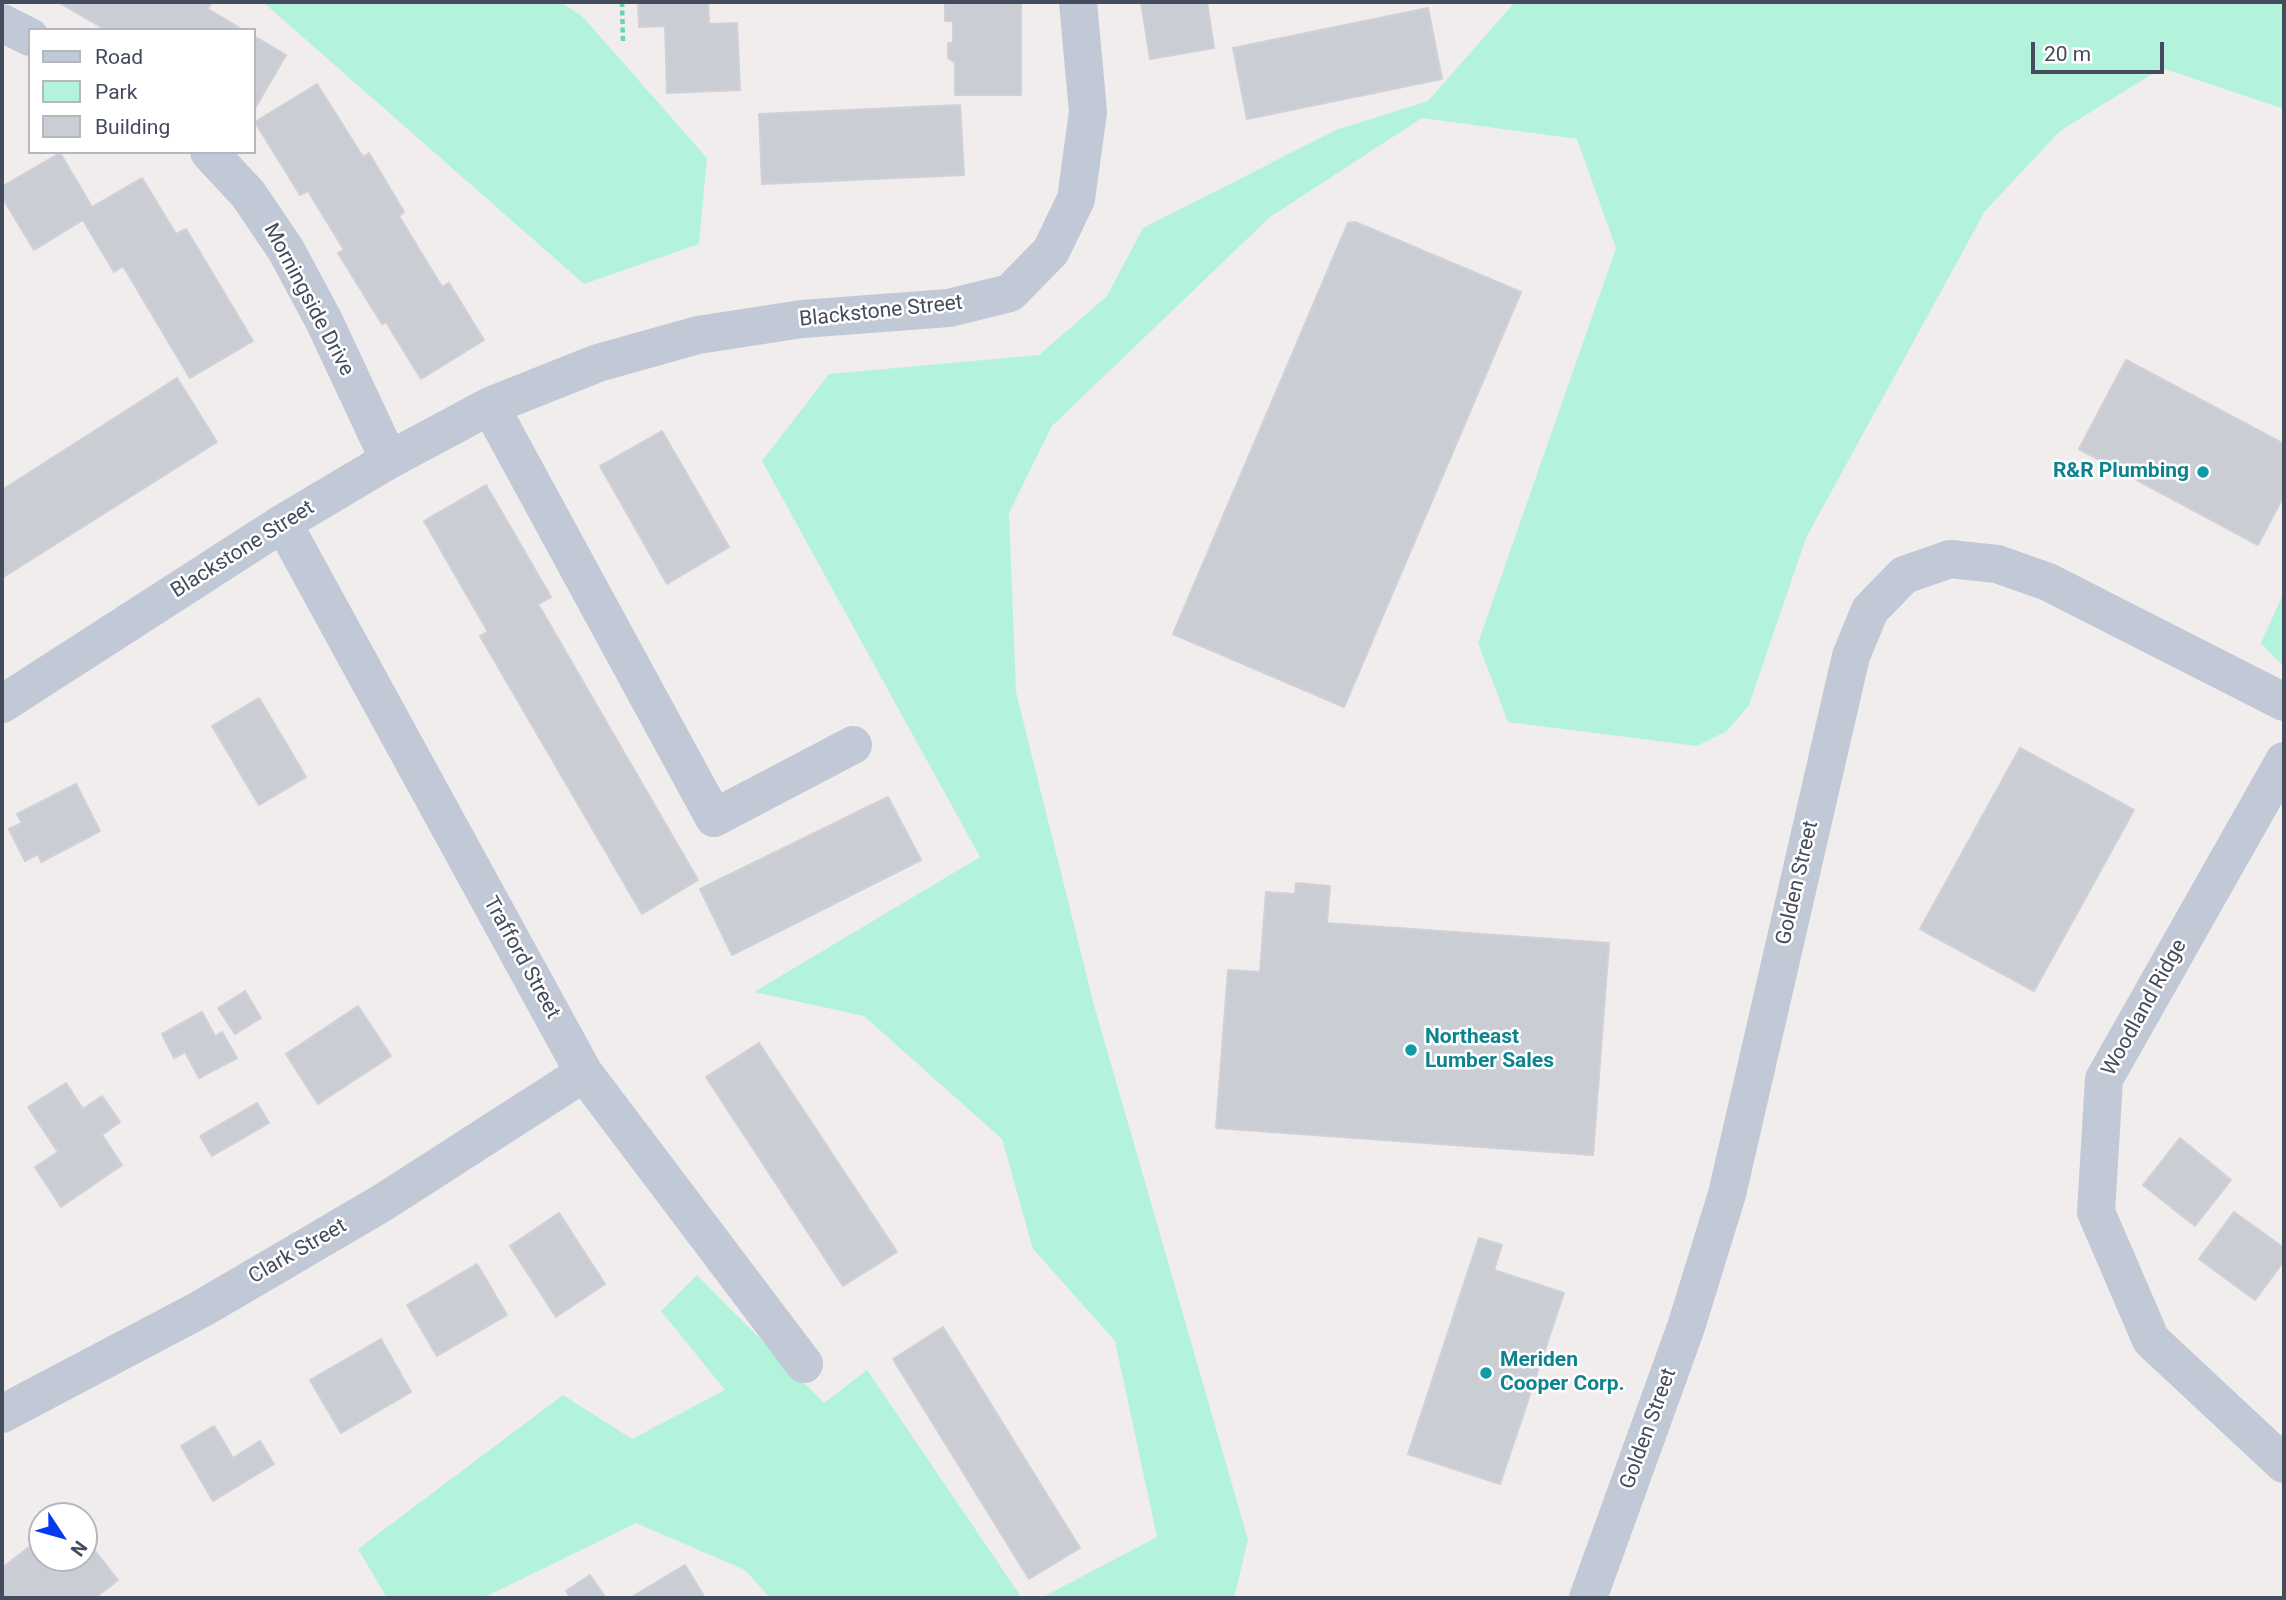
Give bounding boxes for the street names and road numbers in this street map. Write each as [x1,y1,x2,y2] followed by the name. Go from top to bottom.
[257,220,359,380] street label: Morningside Drive
[798,291,964,333] street label: Blackstone Street
[167,496,319,604] street label: Blackstone Street
[1771,819,1825,947] street label: Golden Street
[477,892,565,1024] street label: Trafford Street
[2097,935,2193,1081] street label: Woodland Ridge
[245,1214,351,1290] street label: Clark Street
[1616,1365,1682,1493] street label: Golden Street

